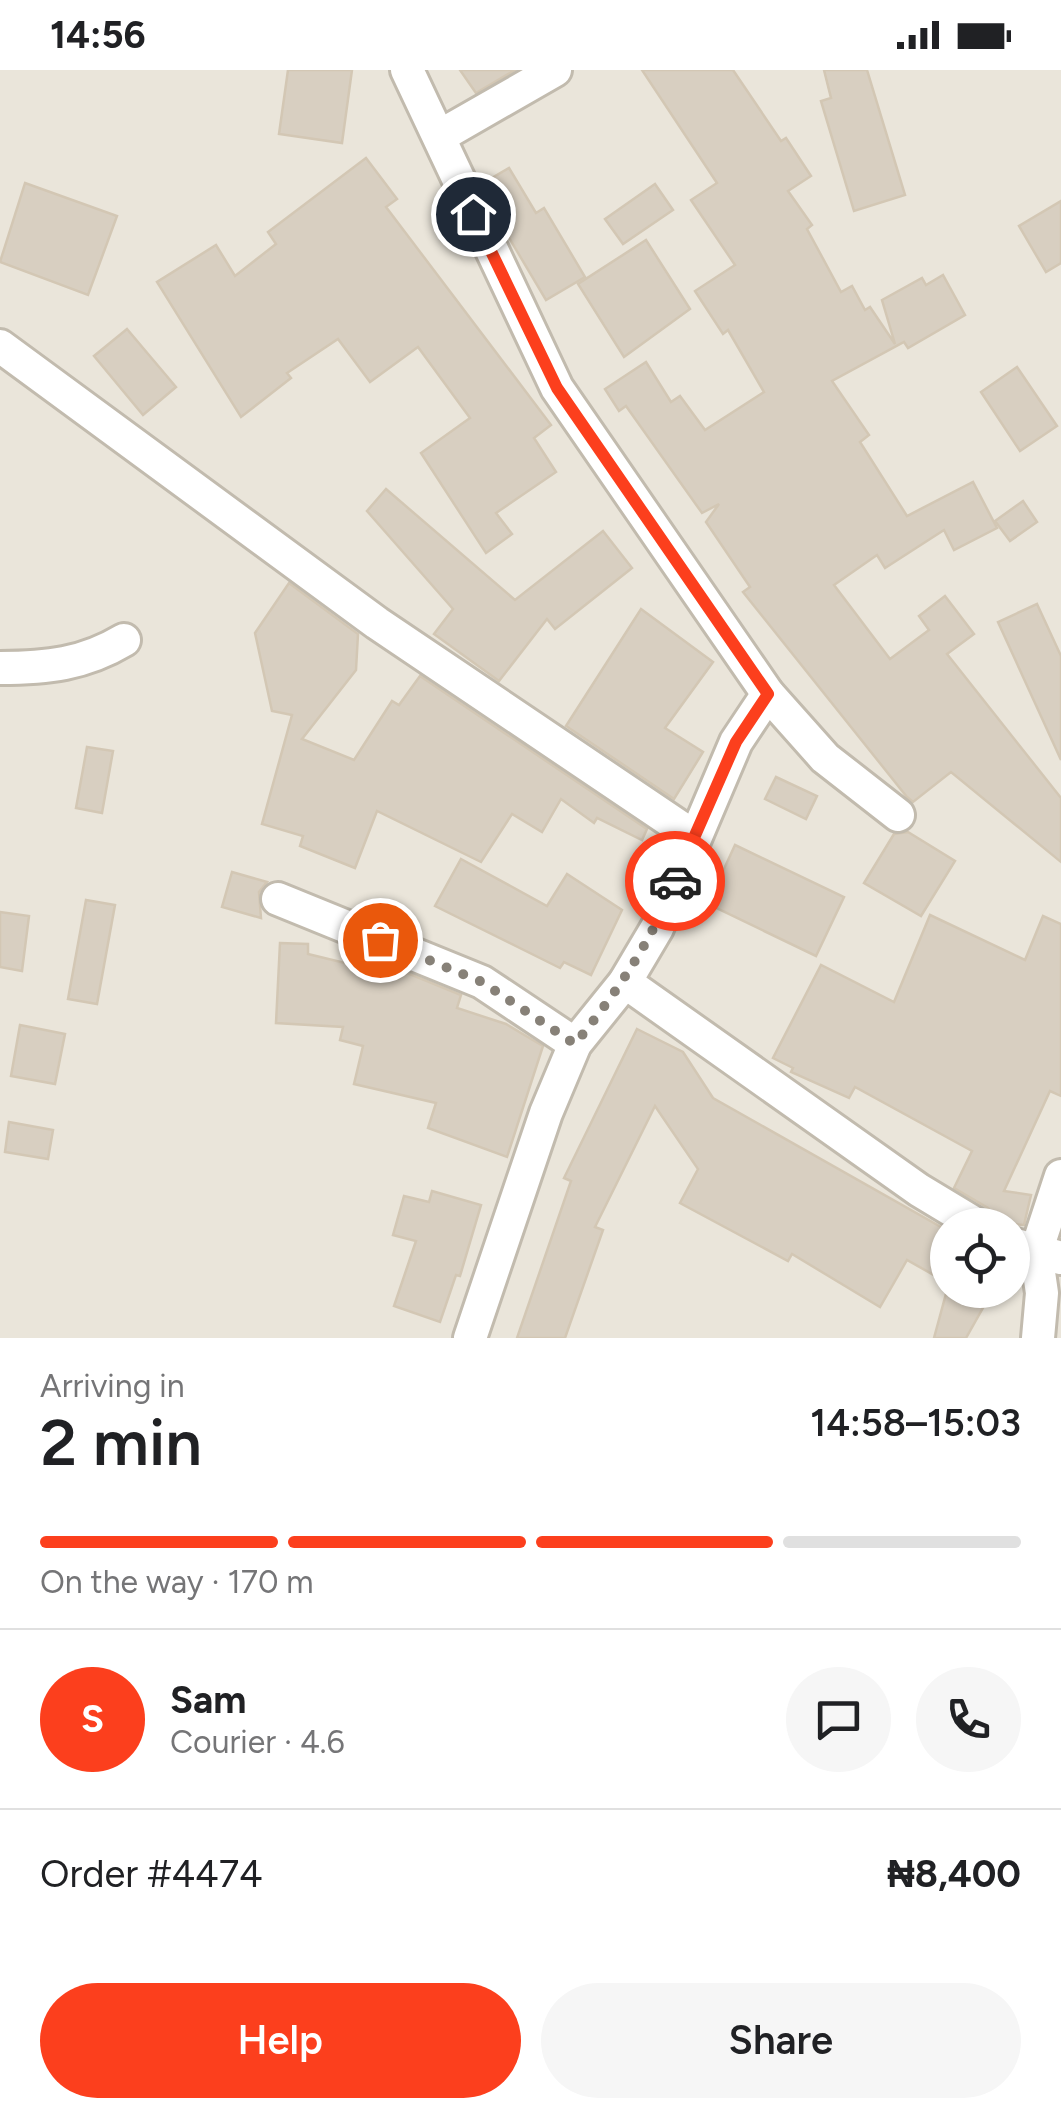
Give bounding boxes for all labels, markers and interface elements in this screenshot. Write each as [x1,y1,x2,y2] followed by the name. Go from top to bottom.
[50,12,146,58] text: 14:56
[431,172,516,257] pin
[446,187,501,242] icon: home
[625,831,725,931] courier
[648,854,703,909] icon: car
[338,898,423,983] pin
[353,913,408,968] icon: bag
[930,1208,1030,1308] map controls
[930,1208,1030,1308] button: locate
[40,1367,185,1405] text: Arriving in
[810,1400,1021,1446] text: 14:58–15:03
[40,1403,202,1481] text: 2 min
[40,1563,314,1601] text: On the way · 170 m
[786,1667,891,1772] button: chat
[916,1667,1021,1772] button: phone
[170,1677,246,1723] text: Sam
[81,1696,104,1742] text: S
[170,1723,345,1761] text: Courier · 4.6
[40,1851,263,1897] text: Order #4474
[887,1851,1021,1897] text: ₦8,400
[40,1983,521,2098] button: Help
[541,1983,1021,2098] button: Share

